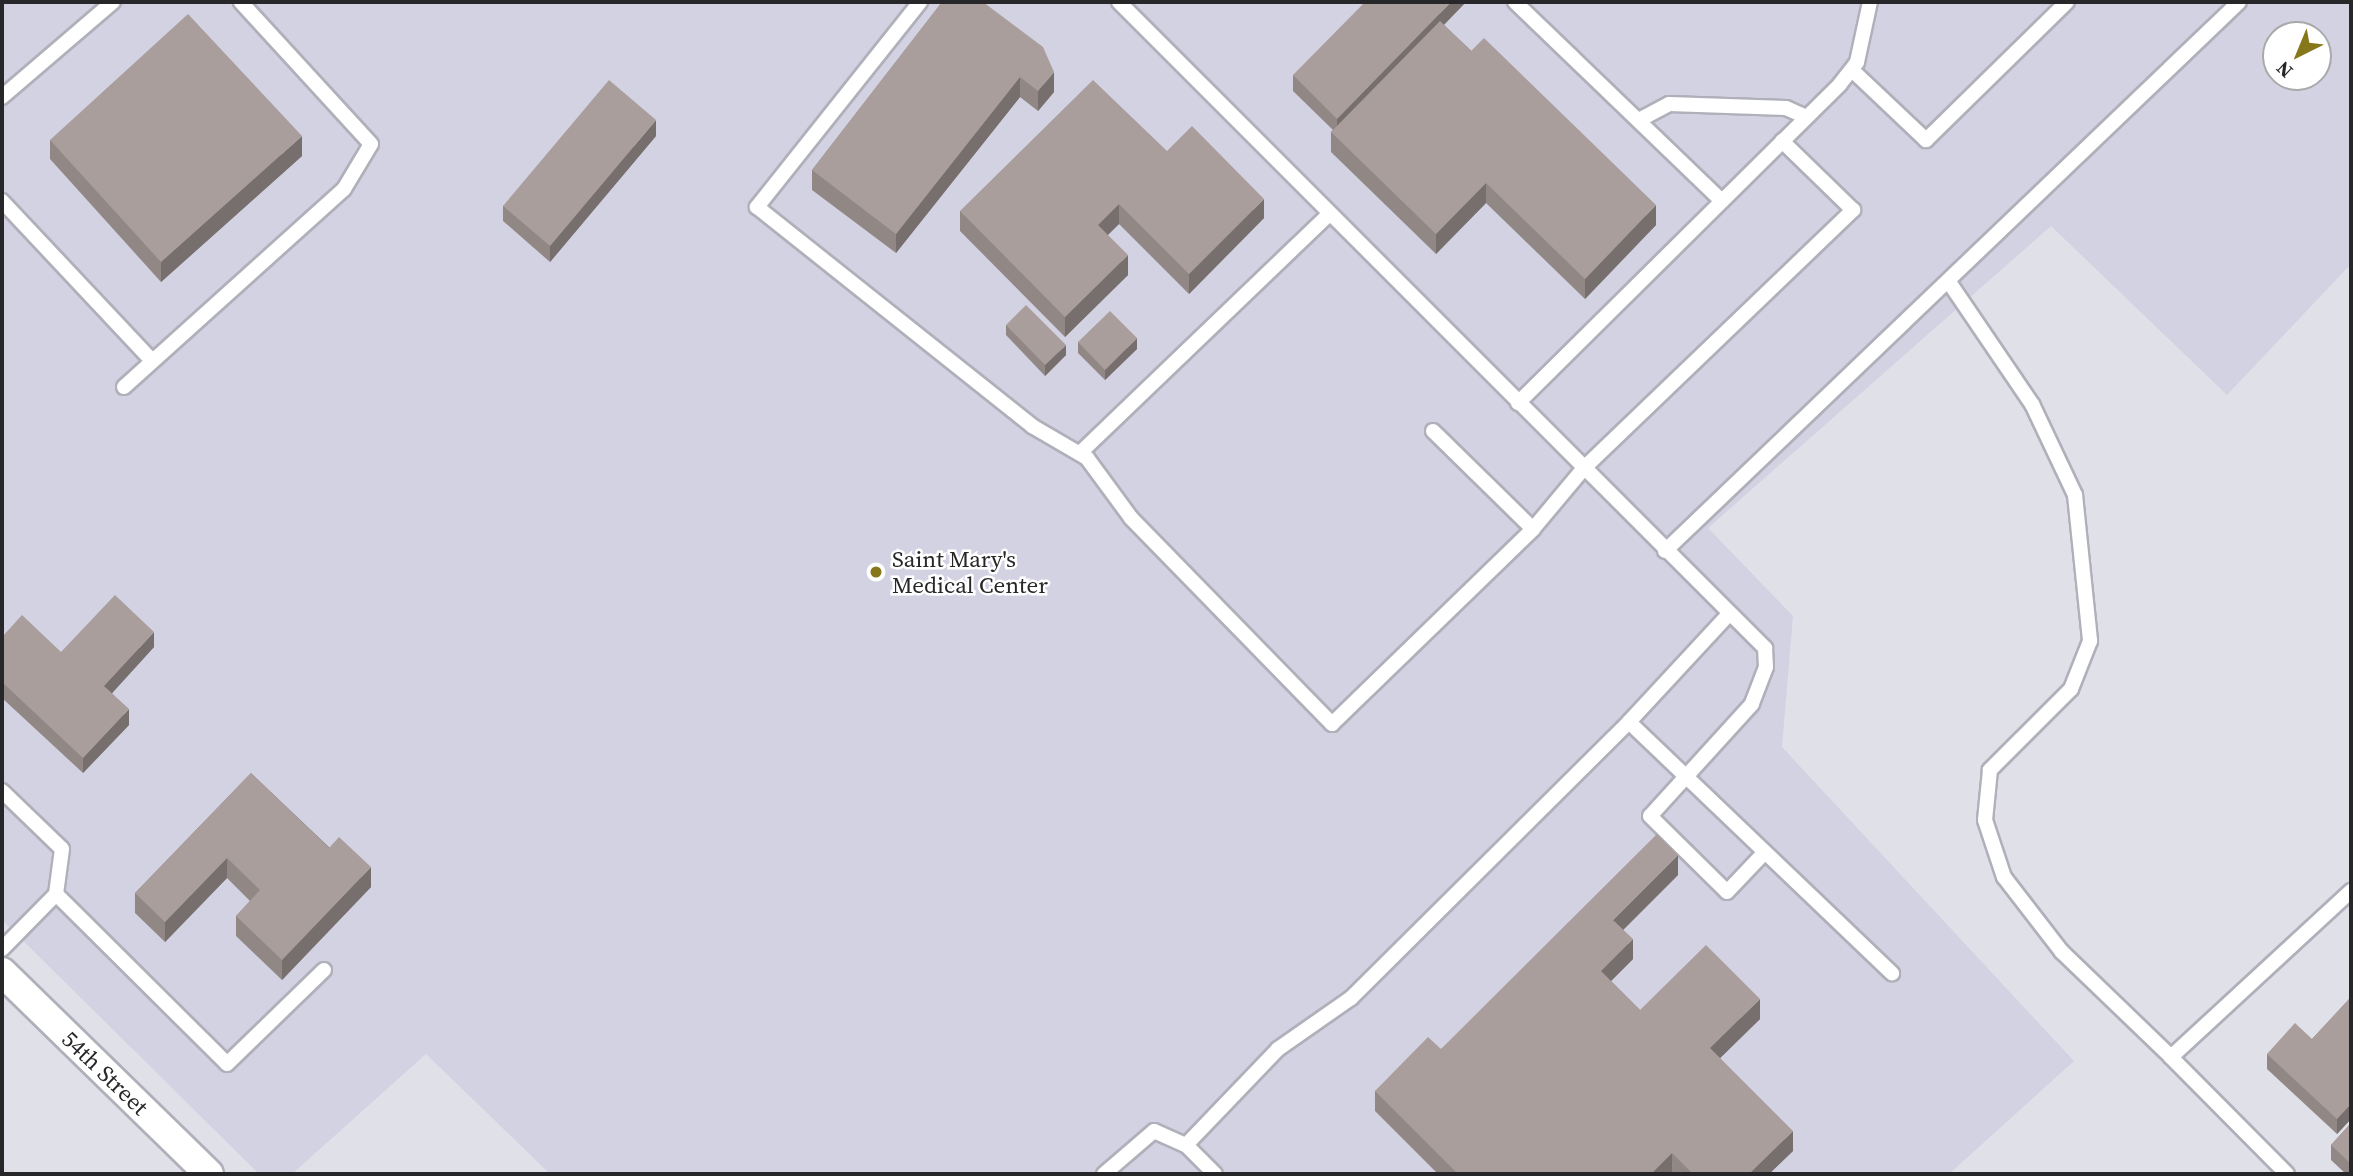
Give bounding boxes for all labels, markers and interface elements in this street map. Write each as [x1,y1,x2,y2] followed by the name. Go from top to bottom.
[2262,21,2332,91] north arrow
[2270,56,2298,84] text: N
[892,545,1048,599] place label: Saint Mary's Medical Center
[866,562,886,582] marker: Saint Mary's Medical Center
[56,1025,154,1121] street label: 54th Street

